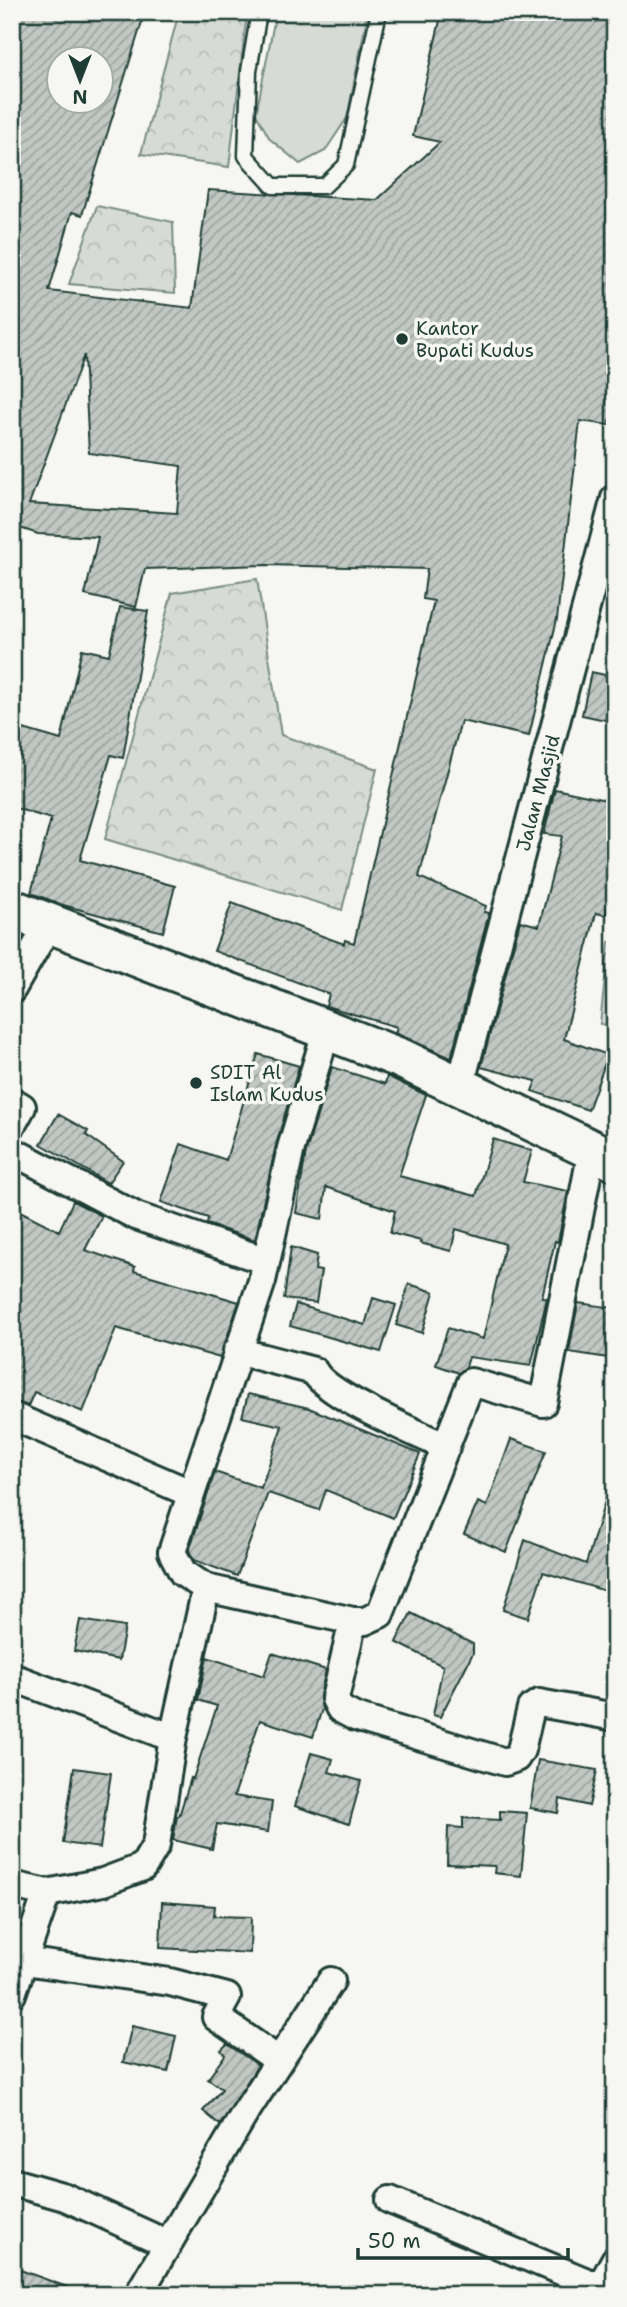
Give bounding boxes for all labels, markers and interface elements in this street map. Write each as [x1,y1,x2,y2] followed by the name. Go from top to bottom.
[46,46,116,116] north arrow
[72,84,88,109] text: N
[416,316,534,363] place label: Kantor Bupati Kudus
[394,331,410,347] marker: Kantor Bupati Kudus
[510,732,566,854] street label: Jalan Masjid
[210,1060,324,1107] place label: SDIT Al Islam Kudus
[188,1075,204,1091] marker: SDIT Al Islam Kudus
[358,2216,568,2260] scale bar
[368,2227,421,2255] text: 50 m

